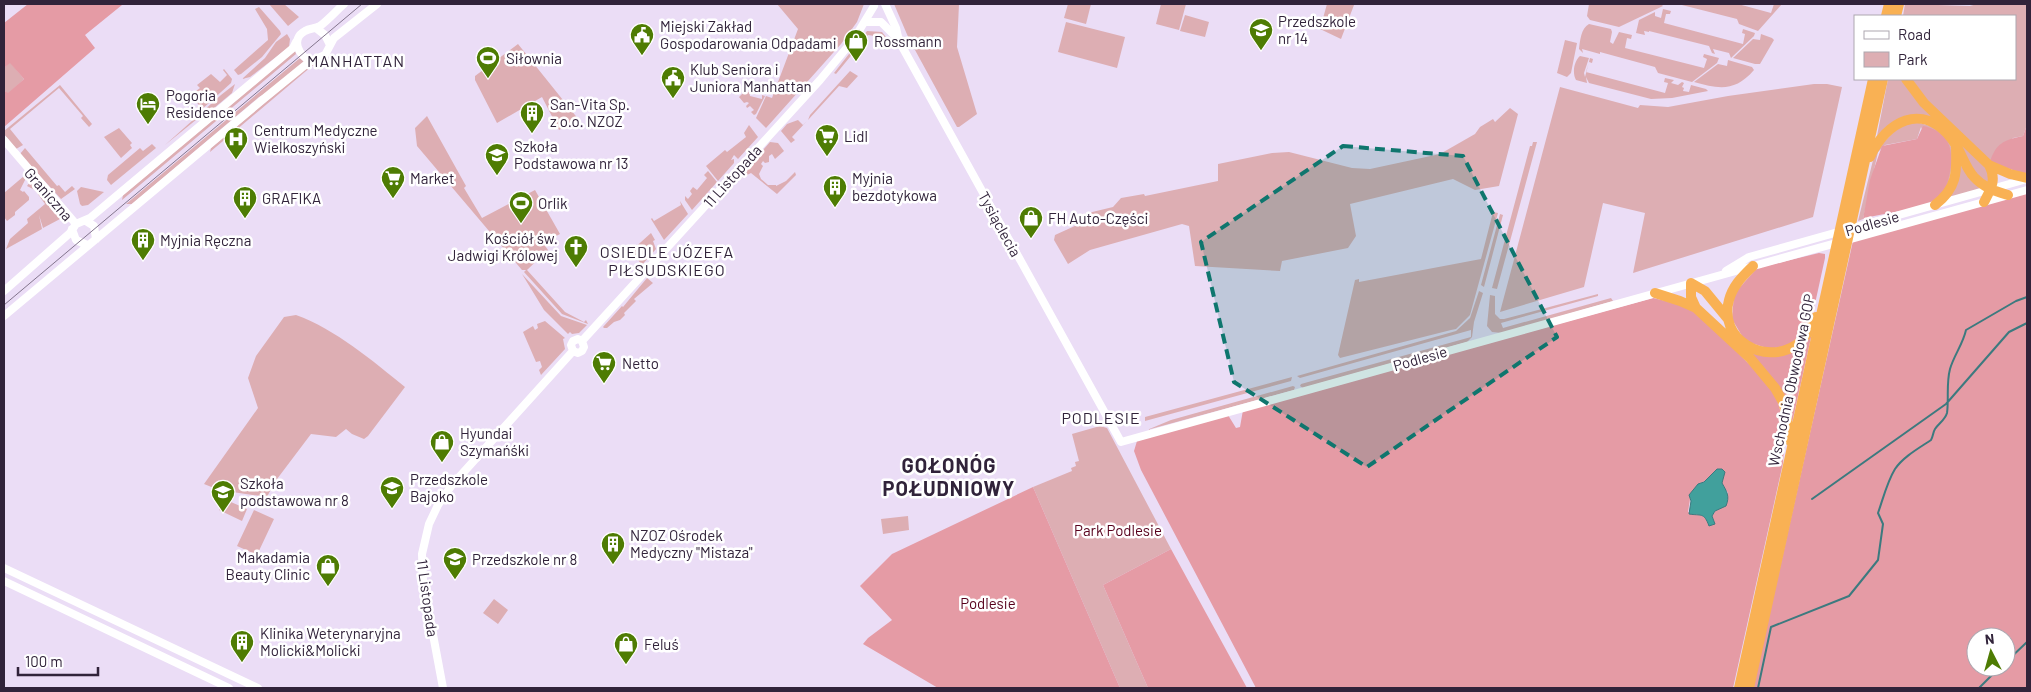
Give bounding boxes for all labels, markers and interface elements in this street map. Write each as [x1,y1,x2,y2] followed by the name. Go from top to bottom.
[1278,12,1356,47] place label: Przedszkole nr 14
[1854,15,2016,80] legend
[660,17,836,52] place label: Miejski Zakład Gospodarowania Odpadami
[1248,17,1274,51] school or university icon: Przedszkole nr 14
[629,22,655,56] public building icon: Miejski Zakład Gospodarowania Odpadami
[1898,25,1931,43] text: Road
[843,28,869,62] shop icon: Rossmann
[874,32,942,50] place label: Rossmann
[475,45,501,79] sports icon: Siłownia
[506,49,562,67] place label: Siłownia
[1898,50,1928,68] text: Park
[307,51,405,70] district label: MANHATTAN
[690,60,812,95] place label: Klub Seniora i Juniora Manhattan
[660,65,686,99] public building icon: Klub Seniora i Juniora Manhattan
[166,86,234,121] place label: Pogoria Residence
[135,91,161,125] hotel icon: Pogoria Residence
[550,95,630,130] place label: San-Vita Sp. z o.o. NZOZ
[519,100,545,134] building icon: San-Vita Sp. z o.o. NZOZ
[254,121,378,156] place label: Centrum Medyczne Wielkoszyński
[814,123,840,157] supermarket icon: Lidl
[223,126,249,160] hospital icon: Centrum Medyczne Wielkoszyński
[844,127,868,145] place label: Lidl
[514,137,628,172] place label: Szkoła Podstawowa nr 13
[699,141,765,211] street label: 11 Listopada
[484,142,510,176] school or university icon: Szkoła Podstawowa nr 13
[21,164,77,224] street label: Graniczna
[380,165,406,199] supermarket icon: Market
[410,169,454,187] place label: Market
[852,169,937,204] place label: Myjnia bezdotykowa
[822,174,848,208] building icon: Myjnia bezdotykowa
[232,185,258,219] building icon: GRAFIKA
[975,188,1025,260] street label: Tysiąclecia
[262,189,321,207] place label: GRAFIKA
[508,190,534,224] sports icon: Orlik
[538,194,568,212] place label: Orlik
[1018,205,1044,239] shop icon: FH Auto-Części
[1843,207,1901,239] street label: Podlesie
[1048,209,1148,227] place label: FH Auto-Części
[130,227,156,261] building icon: Myjnia Ręczna
[448,229,558,264] place label: Kościół św. Jadwigi Królowej
[160,231,251,249] place label: Myjnia Ręczna
[563,234,589,268] church icon: Kościół św. Jadwigi Królowej
[600,242,734,279] district label: OSIEDLE JÓZEFA PIŁSUDSKIEGO
[1764,292,1818,468] street label: Wschodnia Obwodowa GOP
[1391,342,1449,374] street label: Podlesie
[591,350,617,384] supermarket icon: Netto
[622,354,659,372] place label: Netto
[1061,408,1141,427] district label: PODLESIE
[460,424,529,459] place label: Hyundai Szymańśki
[429,429,455,463] shop icon: Hyundai Szymańśki
[883,453,1015,500] district label: GOŁONÓG POŁUDNIOWY
[410,470,488,505] place label: Przedszkole Bajoko
[240,474,349,509] place label: Szkoła podstawowa nr 8
[379,475,405,509] school or university icon: Przedszkole Bajoko
[210,479,236,513] school or university icon: Szkoła podstawowa nr 8
[1074,521,1162,539] park label: Park Podlesie
[630,526,753,561] place label: NZOZ Ośrodek Medyczny "Mistaza"
[600,531,626,565] building icon: NZOZ Ośrodek Medyczny "Mistaza"
[442,546,468,580] school or university icon: Przedszkole nr 8
[226,548,310,583] place label: Makadamia Beauty Clinic
[472,550,577,568] place label: Przedszkole nr 8
[315,553,341,587] shop icon: Makadamia Beauty Clinic
[414,558,442,638] street label: 11 Listopada
[960,594,1016,612] park label: Podlesie
[260,624,401,659] place label: Klinika Weterynaryjna Molicki&Molicki
[1966,627,2016,677] north arrow
[229,629,255,663] building icon: Klinika Weterynaryjna Molicki&Molicki
[1984,630,1995,648] text: N
[613,631,639,665] shop icon: Feluś
[644,635,679,653] place label: Feluś
[18,644,98,676] scale bar
[25,652,63,670] text: 100 m

